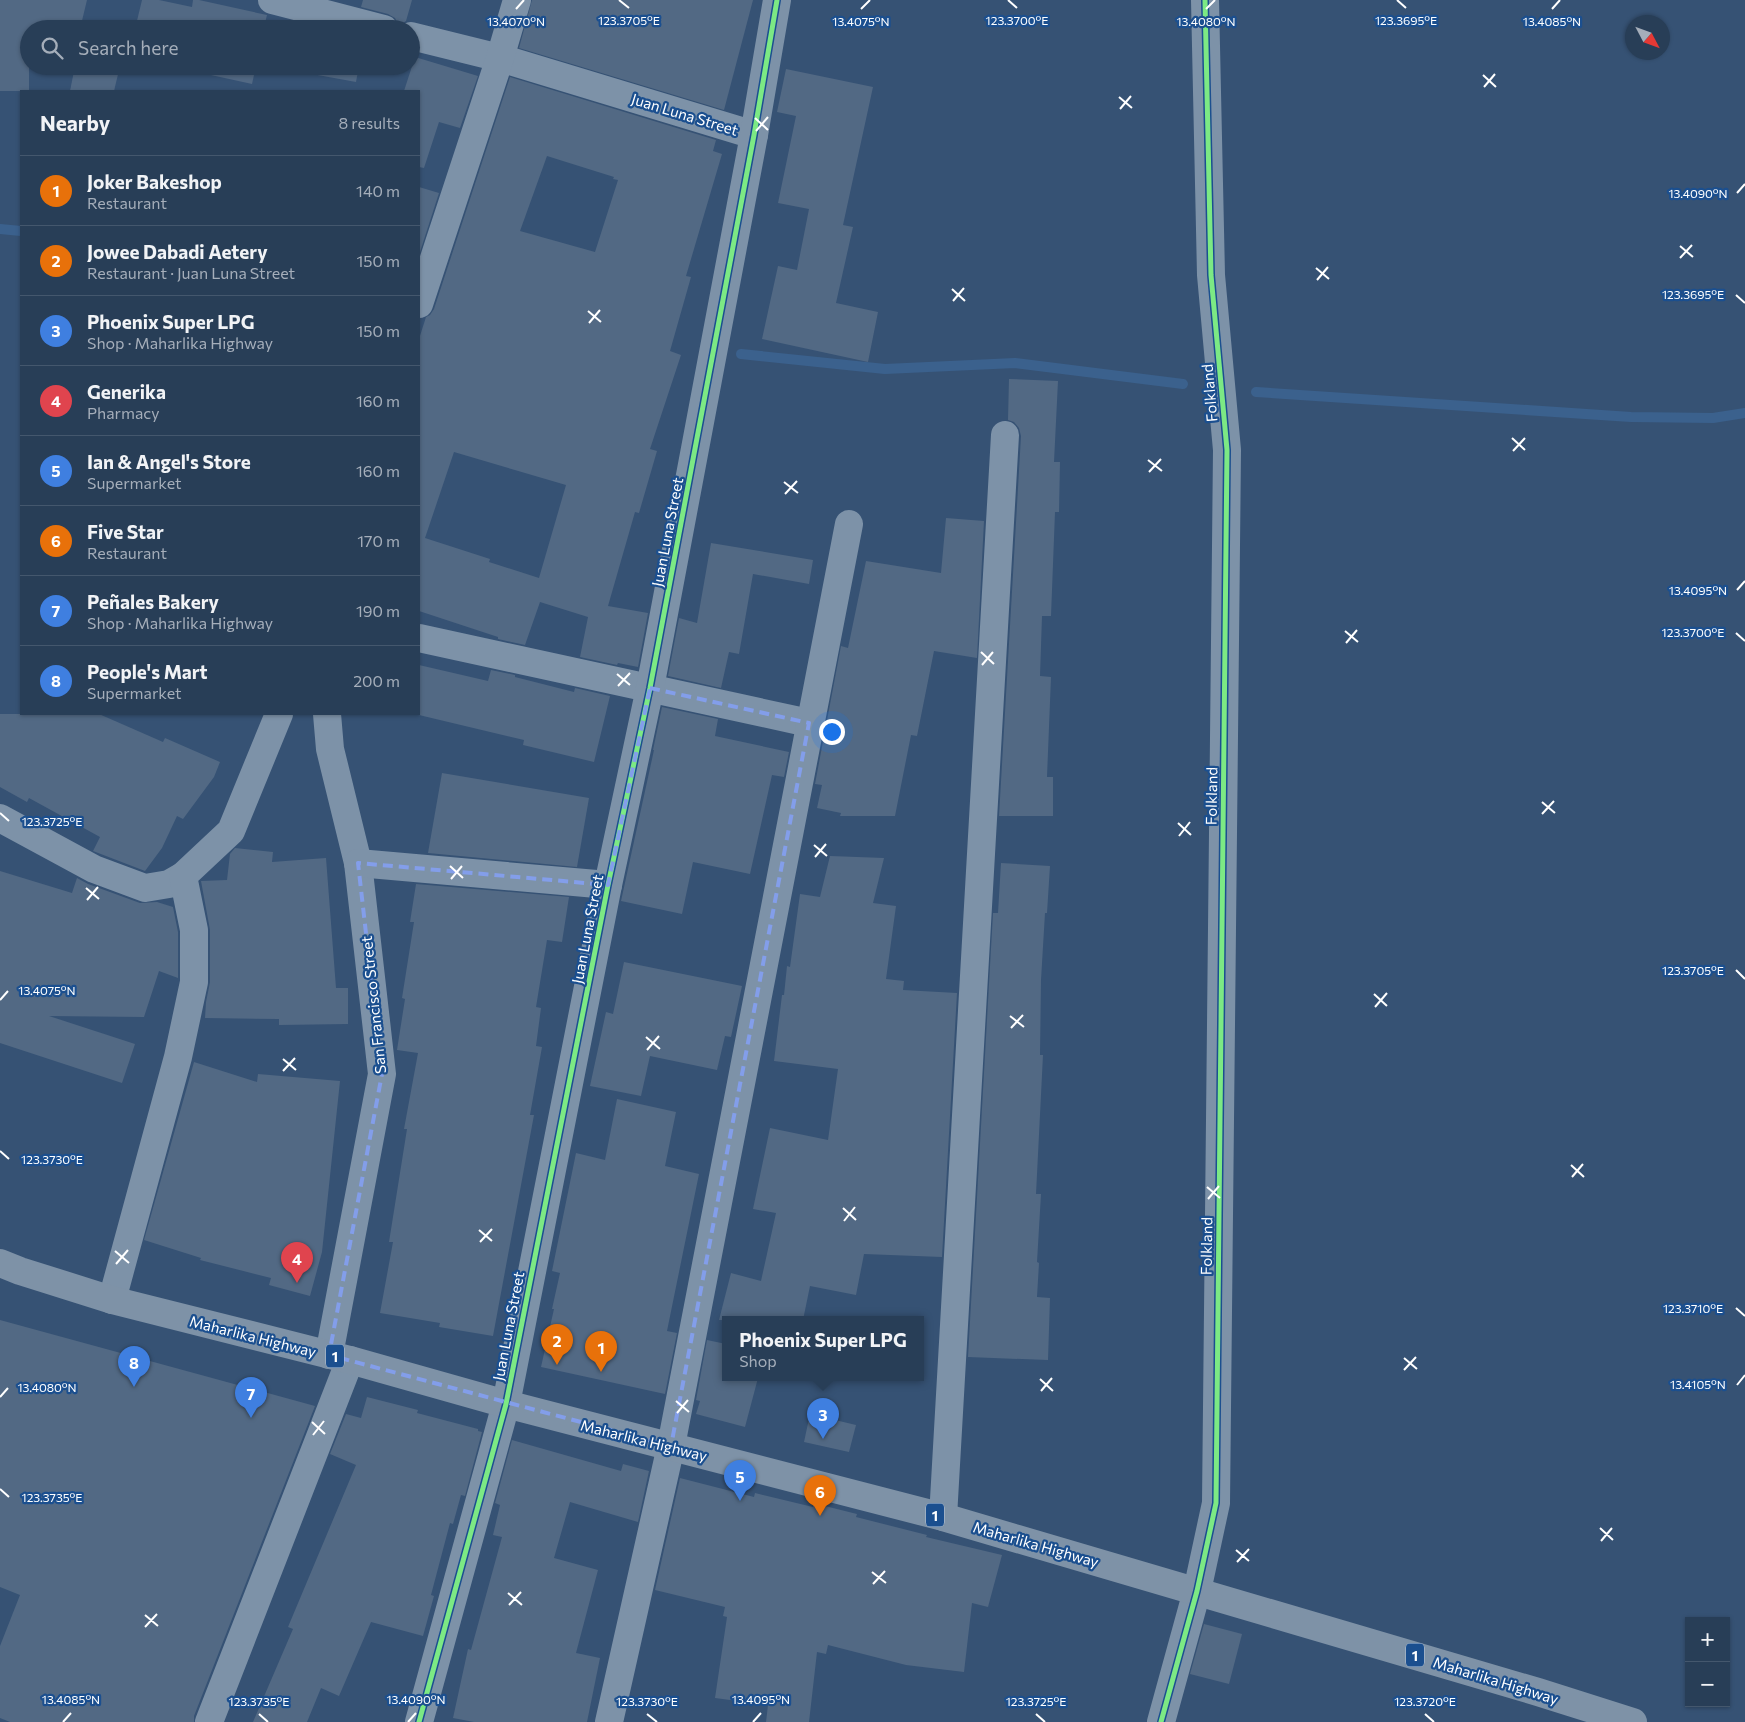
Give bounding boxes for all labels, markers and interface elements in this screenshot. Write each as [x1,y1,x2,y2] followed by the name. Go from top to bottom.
[598,13,660,27] text: 123.3705°E
[986,13,1048,27] text: 123.3700°E
[1375,13,1437,27] text: 123.3695°E
[487,14,545,28] text: 13.4070°N
[832,14,890,28] text: 13.4075°N
[1176,14,1236,28] text: 13.4080°N
[1523,14,1581,28] text: 13.4085°N
[1625,15,1670,60] north arrow
[20,20,420,75] search box
[38,34,66,62] icon: search
[78,36,178,59] text: Search here
[629,89,741,139] street label: Juan Luna Street
[40,110,110,135] text: Nearby
[339,113,400,132] text: 8 results
[87,170,222,193] text: Joker Bakeshop
[52,181,60,200] text: 1
[356,181,400,200] text: 140 m
[1668,186,1728,200] text: 13.4090°N
[87,193,167,212] text: Restaurant
[87,240,268,263] text: Jowee Dabadi Aetery
[51,251,61,270] text: 2
[357,251,400,270] text: 150 m
[87,263,295,282] text: Restaurant · Juan Luna Street
[1662,287,1724,301] text: 123.3695°E
[87,310,255,333] text: Phoenix Super LPG
[51,321,61,340] text: 3
[357,321,400,340] text: 150 m
[87,333,273,352] text: Shop · Maharlika Highway
[1198,363,1220,423] street label: Folkland
[87,380,166,403] text: Generika
[51,391,61,410] text: 4
[356,391,400,410] text: 160 m
[87,403,160,422] text: Pharmacy
[87,450,251,473] text: Ian & Angel's Store
[51,461,61,480] text: 5
[356,461,400,480] text: 160 m
[87,473,182,492] text: Supermarket
[648,476,686,588] street label: Juan Luna Street
[87,520,164,543] text: Five Star
[51,531,61,550] text: 6
[357,531,400,550] text: 170 m
[87,543,167,562] text: Restaurant
[1669,583,1727,597] text: 13.4095°N
[87,590,219,613] text: Peñales Bakery
[52,601,60,620] text: 7
[356,601,400,620] text: 190 m
[87,613,273,632] text: Shop · Maharlika Highway
[1662,625,1724,639] text: 123.3700°E
[87,660,208,683] text: People's Mart
[51,671,61,690] text: 8
[353,671,400,690] text: 200 m
[87,683,182,702] text: Supermarket
[819,719,845,745] your location
[1201,767,1221,825] street label: Folkland
[22,814,82,828] text: 123.3725°E
[568,873,606,985] street label: Juan Luna Street
[357,935,389,1075] street label: San Francisco Street
[1662,963,1724,977] text: 123.3705°E
[18,983,76,997] text: 13.4075°N
[21,1152,83,1166] text: 123.3730°E
[1196,1217,1216,1275] street label: Folkland
[281,1242,313,1283] pin: 4
[489,1270,527,1382] street label: Juan Luna Street
[1663,1301,1723,1315] text: 123.3710°E
[188,1312,318,1361] street label: Maharlika Highway
[722,1316,924,1381] popup
[541,1324,573,1365] pin: 2
[739,1328,907,1351] text: Phoenix Super LPG
[585,1331,617,1372] pin: 1
[326,1344,344,1368] road number: 1
[118,1346,150,1387] pin: 8
[739,1351,777,1370] text: Shop
[235,1377,267,1418] pin: 7
[1670,1377,1726,1391] text: 13.4105°N
[17,1380,77,1394] text: 13.4080°N
[807,1398,839,1439] pin: 3
[579,1416,709,1465] street label: Maharlika Highway
[724,1460,756,1501] pin: 5
[804,1475,836,1516] pin: 6
[22,1490,82,1504] text: 123.3735°E
[926,1504,944,1526] road number: 1
[971,1517,1101,1571] street label: Maharlika Highway
[1685,1617,1730,1707] map controls
[1685,1617,1730,1662] button: +
[1406,1644,1424,1666] road number: 1
[1431,1652,1561,1708] street label: Maharlika Highway
[1685,1662,1730,1707] button: −
[42,1692,100,1706] text: 13.4085°N
[386,1692,446,1706] text: 13.4090°N
[732,1692,790,1706] text: 13.4095°N
[229,1694,289,1708] text: 123.3735°E
[616,1694,678,1708] text: 123.3730°E
[1006,1694,1066,1708] text: 123.3725°E
[1394,1694,1456,1708] text: 123.3720°E

